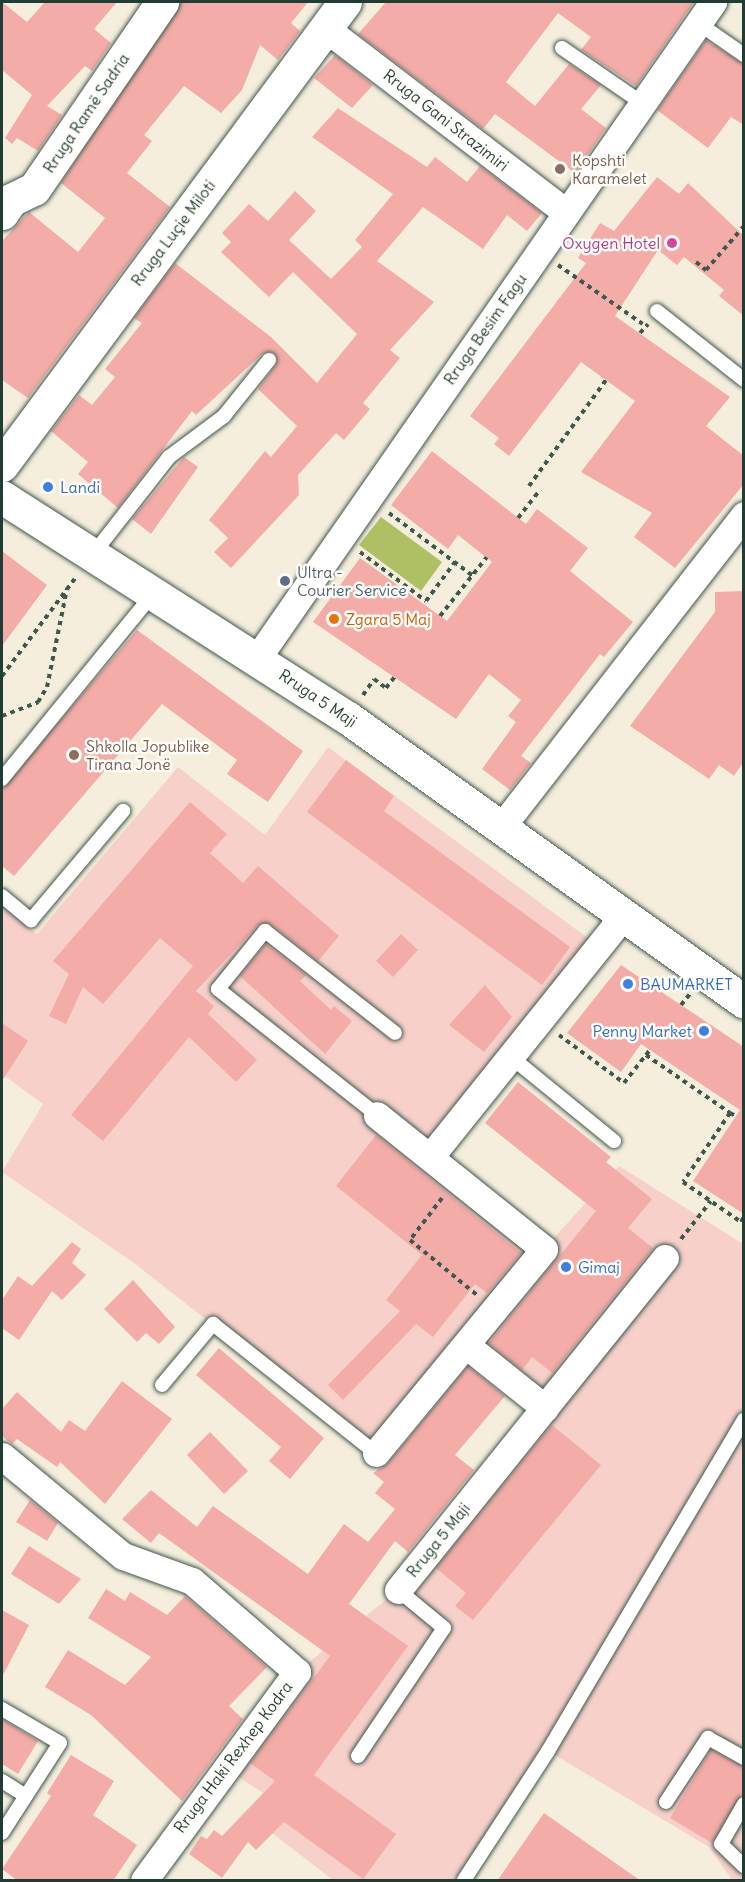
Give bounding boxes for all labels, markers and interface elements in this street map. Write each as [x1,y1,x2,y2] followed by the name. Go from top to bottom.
[39,50,133,176] street label: Rruga Ramë Sadria
[380,65,512,175] street label: Rruga Gani Strazimiri
[572,150,647,188] place label: Kopshti Karamelet
[553,162,567,176] marker: Kopshti Karamelet
[127,176,219,290] street label: Rruga Luçie Miloti
[562,233,660,253] place label: Oxygen Hotel
[665,236,679,250] marker: Oxygen Hotel
[439,270,531,388] street label: Rruga Besim Fagu
[60,477,100,497] place label: Landi
[41,480,55,494] marker: Landi
[297,562,407,600] place label: Ultra - Courier Service
[278,574,292,588] marker: Ultra - Courier Service
[346,609,431,629] place label: Zgara 5 Maj
[327,612,341,626] marker: Zgara 5 Maj
[275,665,361,731] street label: Rruga 5 Maji
[86,736,209,774] place label: Shkolla Jopublike Tirana Jonë
[67,748,81,762] marker: Shkolla Jopublike Tirana Jonë
[640,974,733,994] place label: BAUMARKET
[621,977,635,991] marker: BAUMARKET
[592,1021,692,1041] place label: Penny Market
[697,1024,711,1038] marker: Penny Market
[578,1257,620,1277] place label: Gimaj
[559,1260,573,1274] marker: Gimaj
[402,1499,474,1581] street label: Rruga 5 Maji
[170,1677,296,1837] street label: Rruga Haki Rexhep Kodra

